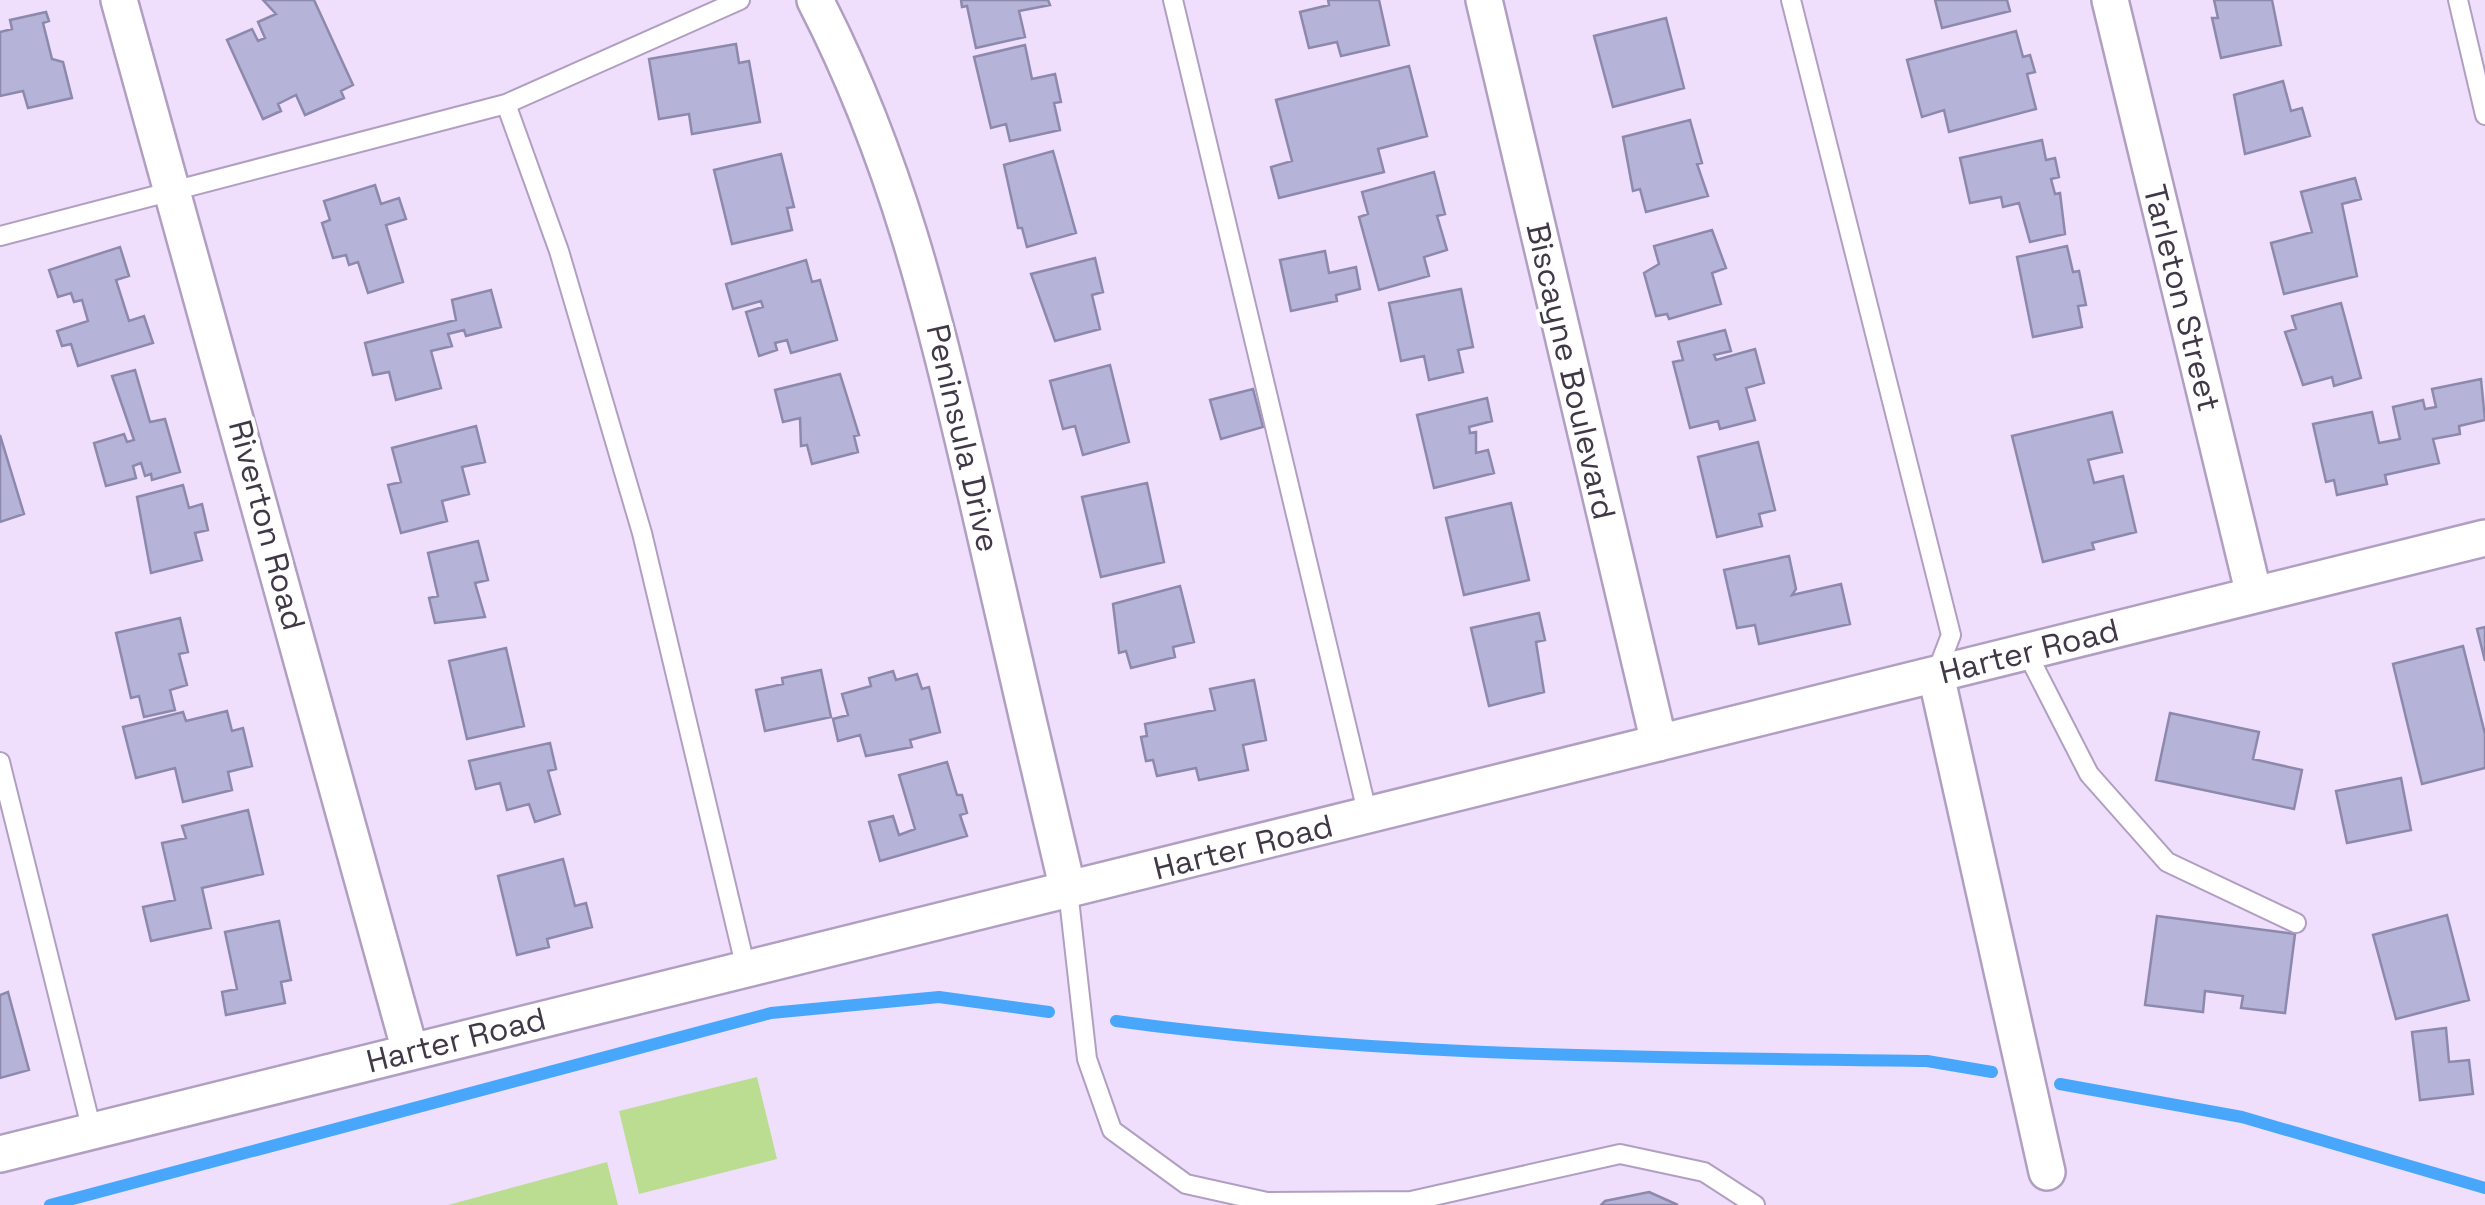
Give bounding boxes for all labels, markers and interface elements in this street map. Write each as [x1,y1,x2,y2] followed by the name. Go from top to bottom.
[2135,181,2229,415] street label: Tarleton Street
[1517,219,1625,523] street label: Biscayne Boulevard
[917,320,1009,556] street label: Peninsula Drive
[220,416,314,634] street label: Riverton Road
[1935,609,2123,693] street label: Harter Road
[1149,805,1337,889] street label: Harter Road
[362,998,550,1082] street label: Harter Road

